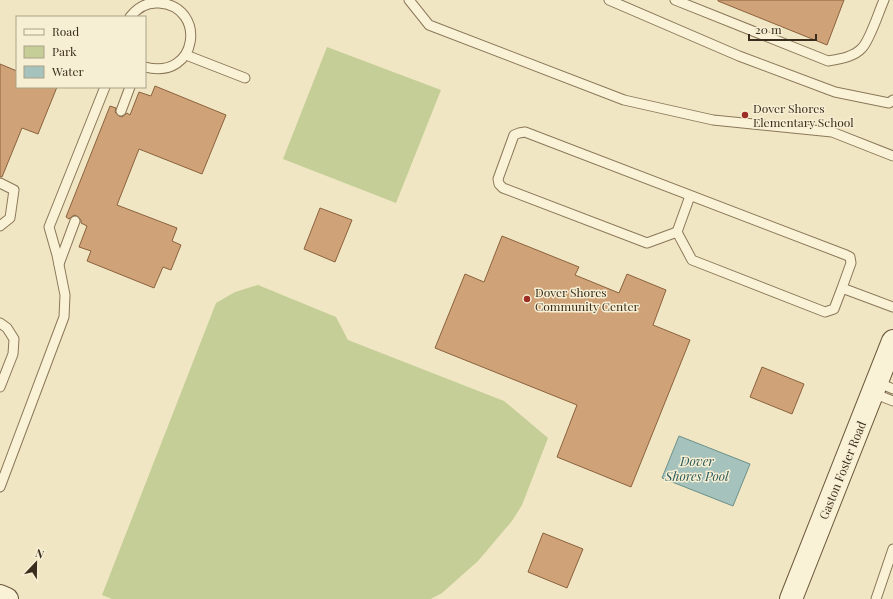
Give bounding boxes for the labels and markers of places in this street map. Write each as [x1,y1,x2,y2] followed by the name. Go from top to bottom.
[753,100,854,130] place label: Dover Shores Elementary School
[740,110,750,120] marker: Dover Shores Elementary School
[535,284,640,314] place label: Dover Shores Community Center
[522,294,532,304] marker: Dover Shores Community Center

